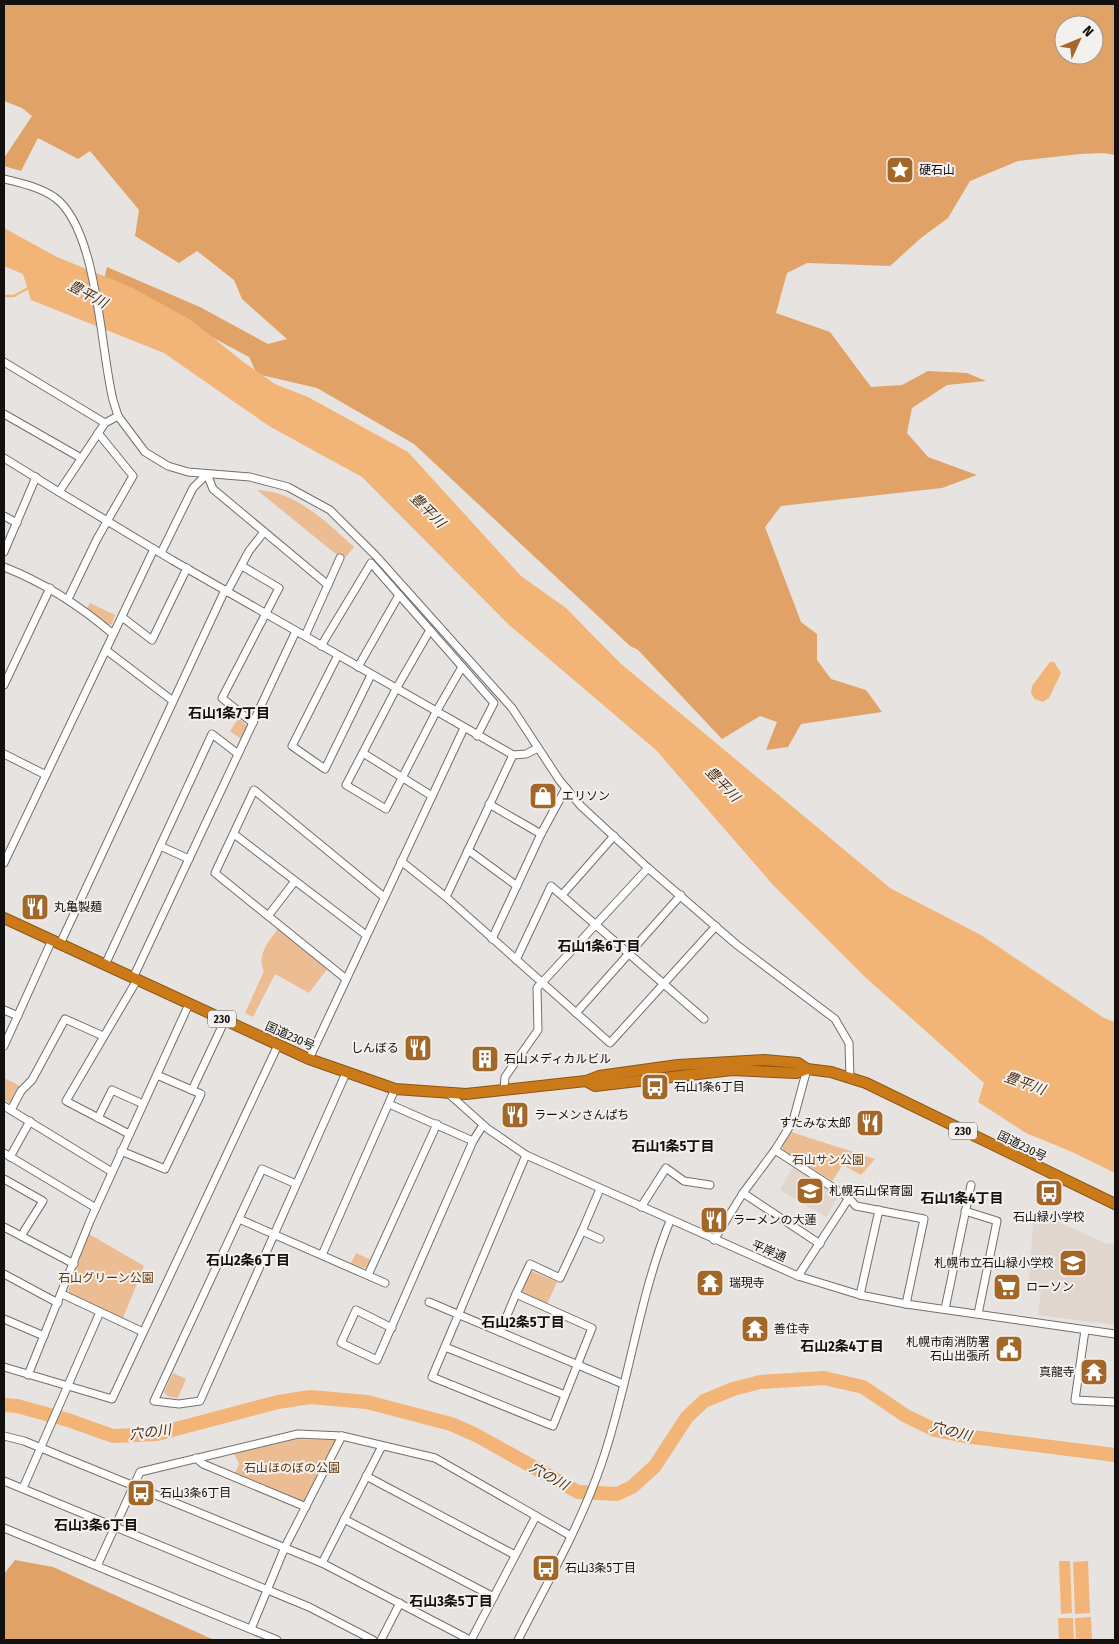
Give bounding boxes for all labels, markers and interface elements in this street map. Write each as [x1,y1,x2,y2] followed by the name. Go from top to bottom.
[1054,15,1104,65] north arrow
[1079,22,1097,40] text: N
[885,155,915,185] place icon: 硬石山
[919,163,955,177] place label: 硬石山
[65,277,112,313] water label: 豊平川
[407,489,450,533] water label: 豊平川
[188,705,270,722] district label: 石山1条7丁目
[702,763,745,807] water label: 豊平川
[528,781,558,811] shop icon: エリソン
[562,789,610,803] place label: エリソン
[20,892,50,922] restaurant icon: 丸亀製麺
[54,900,102,914] place label: 丸亀製麺
[557,938,641,955] district label: 石山1条6丁目
[208,1011,236,1028] road number: 230
[263,1019,317,1053] street label: 国道230号
[403,1033,433,1063] restaurant icon: しんぼる
[351,1041,399,1055] place label: しんぼる
[470,1044,500,1074] building icon: 石山メディカルビル
[504,1052,611,1066] place label: 石山メディカルビル
[1002,1068,1049,1099] water label: 豊平川
[640,1072,670,1102] bus stop icon: 石山1条6丁目
[674,1080,745,1094] place label: 石山1条6丁目
[500,1100,530,1130] restaurant icon: ラーメンさんぱち
[534,1108,630,1122] place label: ラーメンさんぱち
[855,1108,885,1138] restaurant icon: すたみな太郎
[779,1116,851,1130] place label: すたみな太郎
[949,1122,977,1140] road number: 230
[995,1128,1049,1164] street label: 国道230号
[632,1138,714,1155] district label: 石山1条5丁目
[792,1153,864,1167] park label: 石山サン公園
[795,1176,825,1206] school or university icon: 札幌石山保育園
[1034,1178,1064,1208] bus stop icon: 石山緑小学校
[829,1184,913,1198] place label: 札幌石山保育園
[920,1190,1004,1207] district label: 石山1条4丁目
[699,1205,729,1235] restaurant icon: ラーメンの大蓮
[1013,1210,1085,1224] place label: 石山緑小学校
[733,1213,817,1227] place label: ラーメンの大蓮
[750,1238,788,1264] street label: 平岸通
[1058,1248,1088,1278] school or university icon: 札幌市立石山緑小学校
[206,1252,290,1269] district label: 石山2条6丁目
[934,1256,1054,1270] place label: 札幌市立石山緑小学校
[695,1268,725,1298] temple icon: 瑞現寺
[58,1271,154,1285] park label: 石山グリーン公園
[992,1272,1022,1302] supermarket icon: ローソン
[729,1276,765,1290] place label: 瑞現寺
[1026,1280,1074,1294] place label: ローソン
[481,1314,565,1331] district label: 石山2条5丁目
[740,1314,770,1344] temple icon: 善住寺
[774,1322,810,1336] place label: 善住寺
[994,1334,1024,1364] public building icon: 札幌市南消防署 石山出張所
[906,1335,990,1363] place label: 札幌市南消防署 石山出張所
[800,1338,884,1355] district label: 石山2条4丁目
[1079,1357,1109,1387] temple icon: 真龍寺
[1039,1365,1075,1379] place label: 真龍寺
[928,1418,975,1445] water label: 穴の川
[128,1421,174,1443] water label: 穴の川
[526,1459,573,1495] water label: 穴の川
[244,1461,340,1475] park label: 石山ほのぼの公園
[126,1478,156,1508] bus stop icon: 石山3条6丁目
[160,1486,231,1500] place label: 石山3条6丁目
[54,1517,138,1534] district label: 石山3条6丁目
[531,1553,561,1583] bus stop icon: 石山3条5丁目
[565,1561,636,1575] place label: 石山3条5丁目
[409,1593,493,1610] district label: 石山3条5丁目

